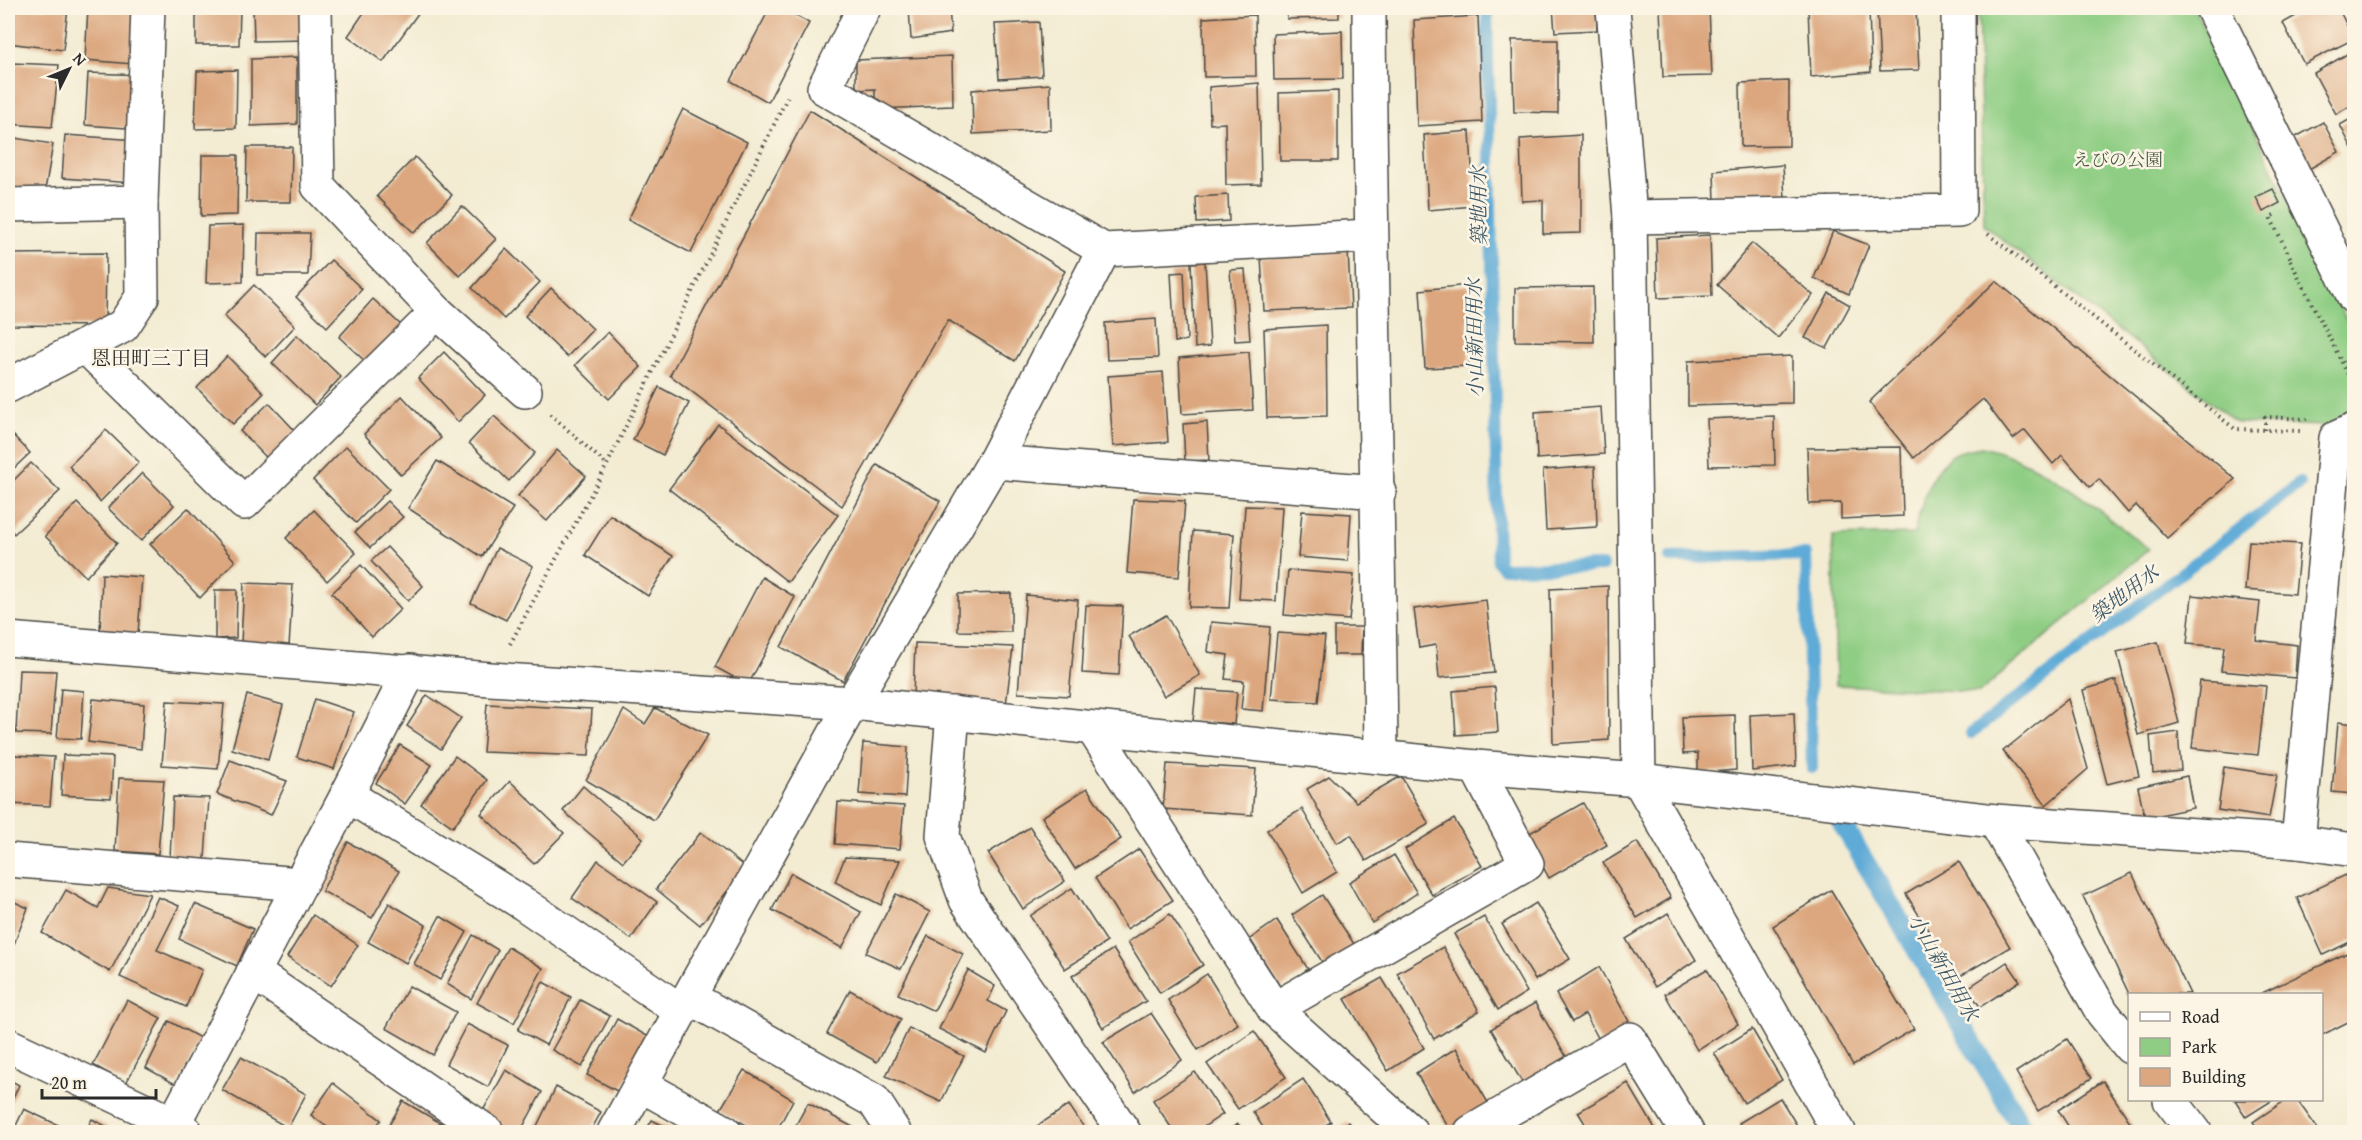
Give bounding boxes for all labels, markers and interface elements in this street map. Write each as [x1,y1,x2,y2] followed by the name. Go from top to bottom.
[39,39,99,99] north arrow
[68,47,93,71] text: N
[2073,146,2163,173] park label: えびの公園
[1463,164,1493,246] water label: 築地用水
[1458,276,1490,398] water label: 小山新田用水
[91,343,211,372] district label: 恩田町三丁目
[2083,556,2166,629] water label: 築地用水
[1901,908,1988,1028] water label: 小山新田用水
[2128,993,2323,1101] legend
[2182,1003,2220,1030] text: Road
[2182,1033,2218,1060] text: Park
[42,1062,156,1100] scale bar
[2182,1063,2246,1090] text: Building
[51,1069,87,1096] text: 20 m

